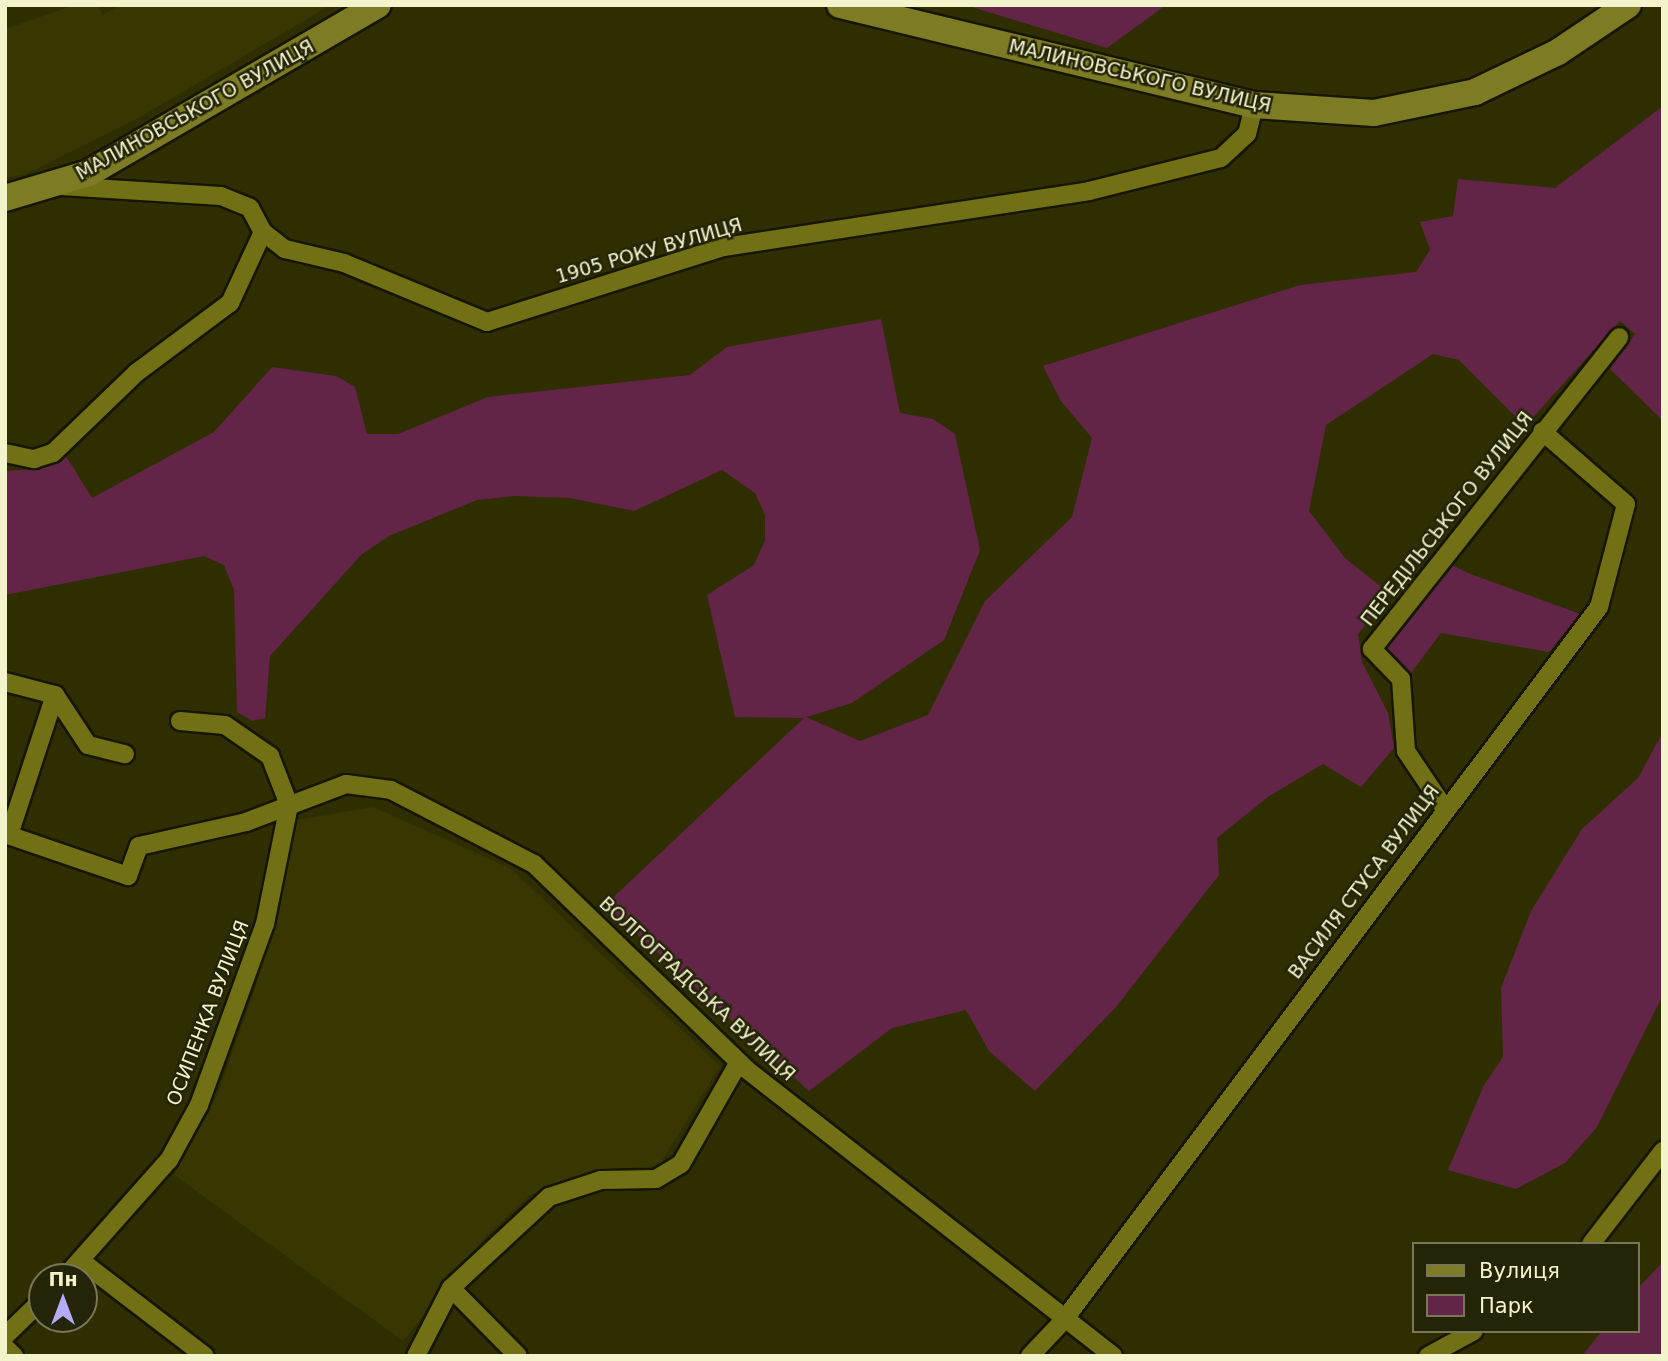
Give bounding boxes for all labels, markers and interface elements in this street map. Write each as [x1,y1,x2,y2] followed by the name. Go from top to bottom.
[72,35,318,185] street label: МАЛИНОВСЬКОГО ВУЛИЦЯ
[1007,35,1273,117] street label: МАЛИНОВСЬКОГО ВУЛИЦЯ
[553,213,745,289] street label: 1905 РОКУ ВУЛИЦЯ
[1356,407,1538,631] street label: ПЕРЕДІЛЬСЬКОГО ВУЛИЦЯ
[1284,781,1444,983] street label: ВАСИЛЯ СТУСА ВУЛИЦЯ
[594,892,800,1086] street label: ВОЛГОГРАДСЬКА ВУЛИЦЯ
[162,917,254,1109] street label: ОСИПЕНКА ВУЛИЦЯ
[1412,1242,1640,1333] legend
[1479,1259,1560,1283] text: Вулиця
[28,1263,98,1333] north arrow
[48,1268,78,1290] text: Пн
[1479,1294,1534,1318] text: Парк

